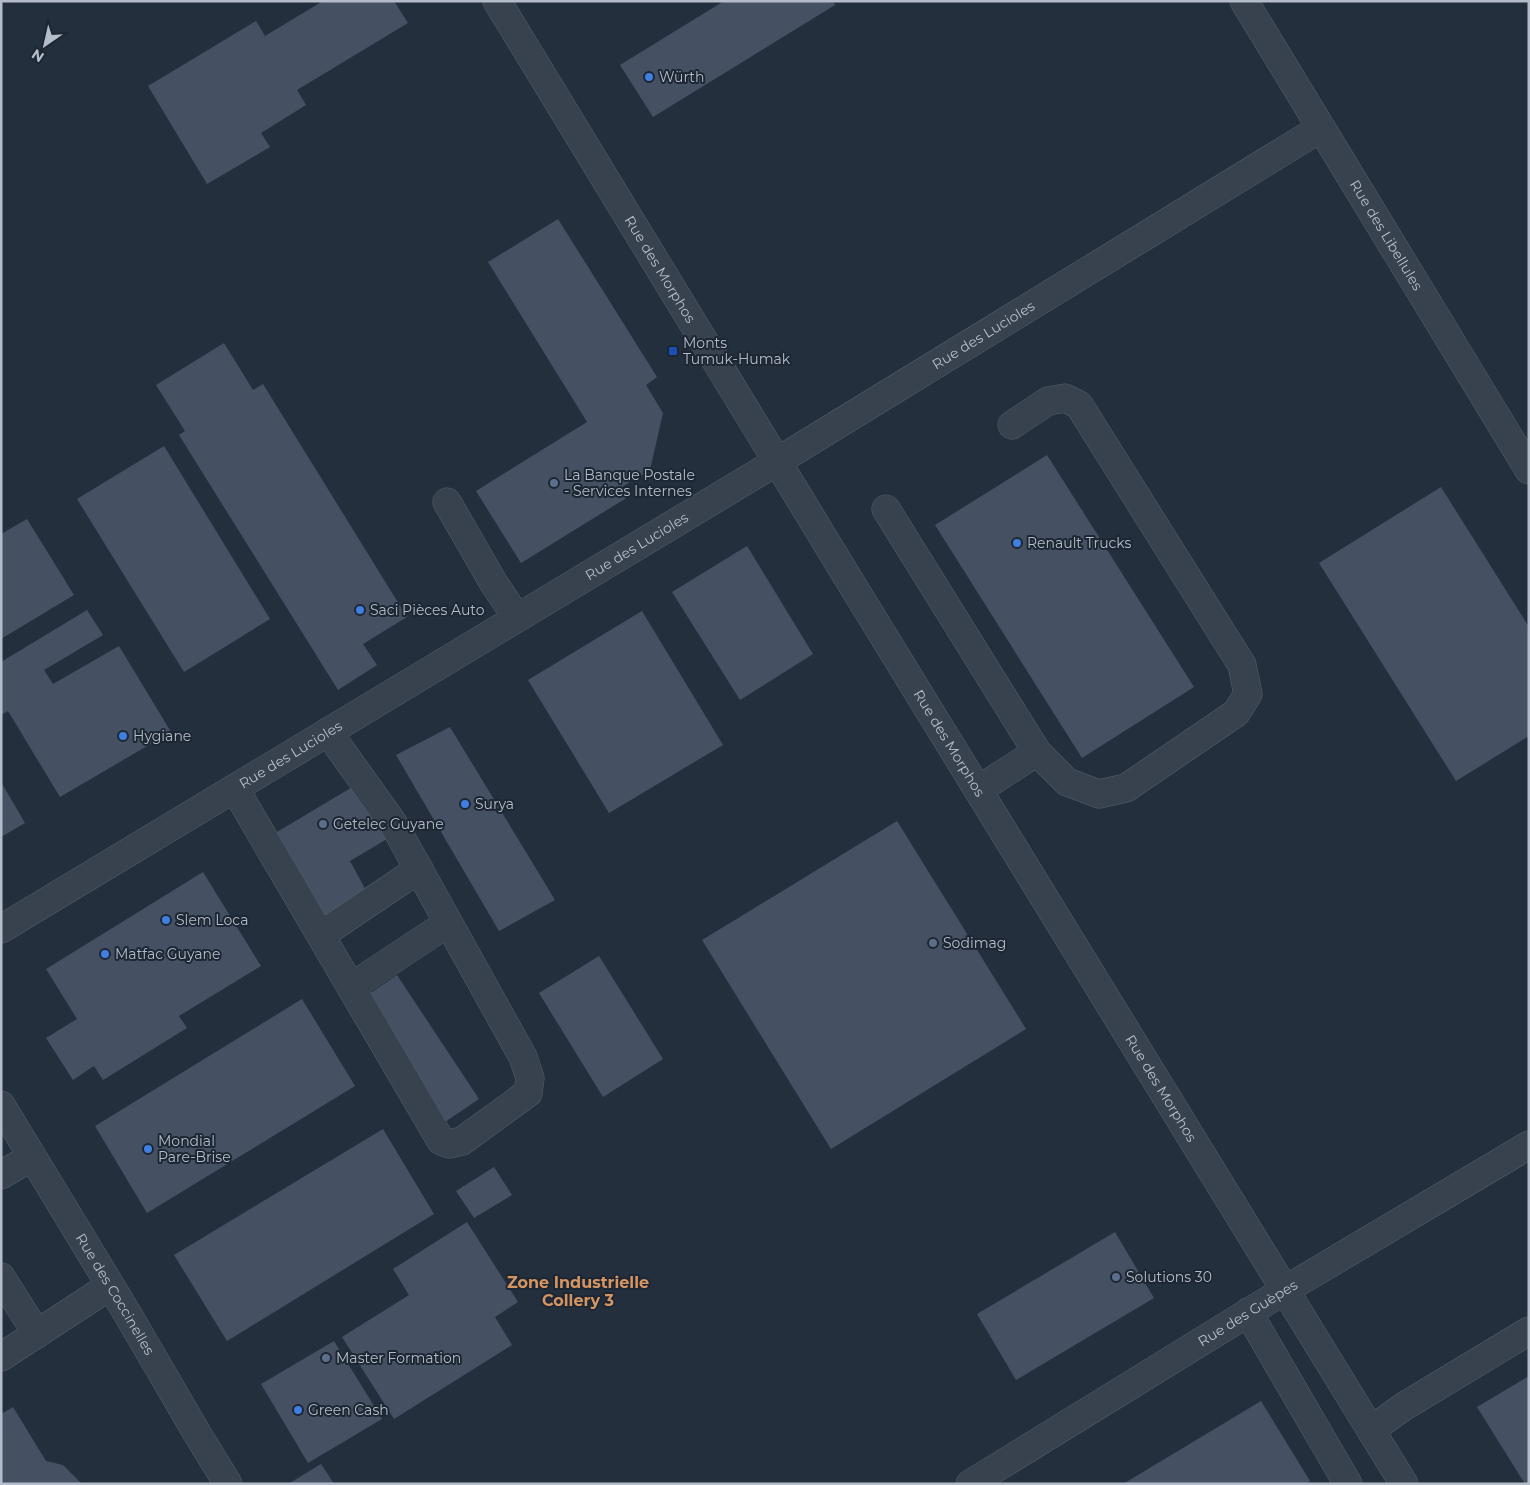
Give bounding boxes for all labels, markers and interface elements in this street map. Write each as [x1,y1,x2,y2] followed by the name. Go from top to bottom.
[20,20,70,70] north arrow
[28,45,47,66] text: N
[659,68,705,86] place label: Würth
[643,71,655,83] marker: Würth
[1346,177,1427,294] street label: Rue des Libellules
[621,212,700,326] street label: Rue des Morphos
[929,297,1038,373] street label: Rue des Lucioles
[683,334,791,368] place label: Monts Tumuk-Humak
[667,345,679,357] marker: Monts Tumuk-Humak
[564,466,695,500] place label: La Banque Postale - Services Internes
[548,477,560,489] marker: La Banque Postale - Services Internes
[582,508,692,584] street label: Rue des Lucioles
[1027,534,1131,552] place label: Renault Trucks
[1011,537,1023,549] marker: Renault Trucks
[370,601,485,619] place label: Saci Pièces Auto
[354,604,366,616] marker: Saci Pièces Auto
[910,686,989,800] street label: Rue des Morphos
[236,717,345,793] street label: Rue des Lucioles
[133,727,191,745] place label: Hygiane
[117,730,129,742] marker: Hygiane
[475,795,514,813] place label: Surya
[459,798,471,810] marker: Surya
[333,815,444,833] place label: Getelec Guyane
[317,818,329,830] marker: Getelec Guyane
[176,911,248,929] place label: Slem Loca
[160,914,172,926] marker: Slem Loca
[943,934,1006,952] place label: Sodimag
[927,937,939,949] marker: Sodimag
[115,945,220,963] place label: Matfac Guyane
[99,948,111,960] marker: Matfac Guyane
[1121,1031,1201,1145] street label: Rue des Morphos
[158,1132,231,1166] place label: Mondial Pare-Brise
[142,1143,154,1155] marker: Mondial Pare-Brise
[72,1230,159,1358] street label: Rue des Coccinelles
[1126,1268,1212,1286] place label: Solutions 30
[1110,1271,1122,1283] marker: Solutions 30
[507,1273,649,1310] district label: Zone Industrielle Collery 3
[1194,1276,1301,1351] street label: Rue des Guèpes
[336,1349,461,1367] place label: Master Formation
[320,1352,332,1364] marker: Master Formation
[308,1401,389,1419] place label: Green Cash
[292,1404,304,1416] marker: Green Cash

